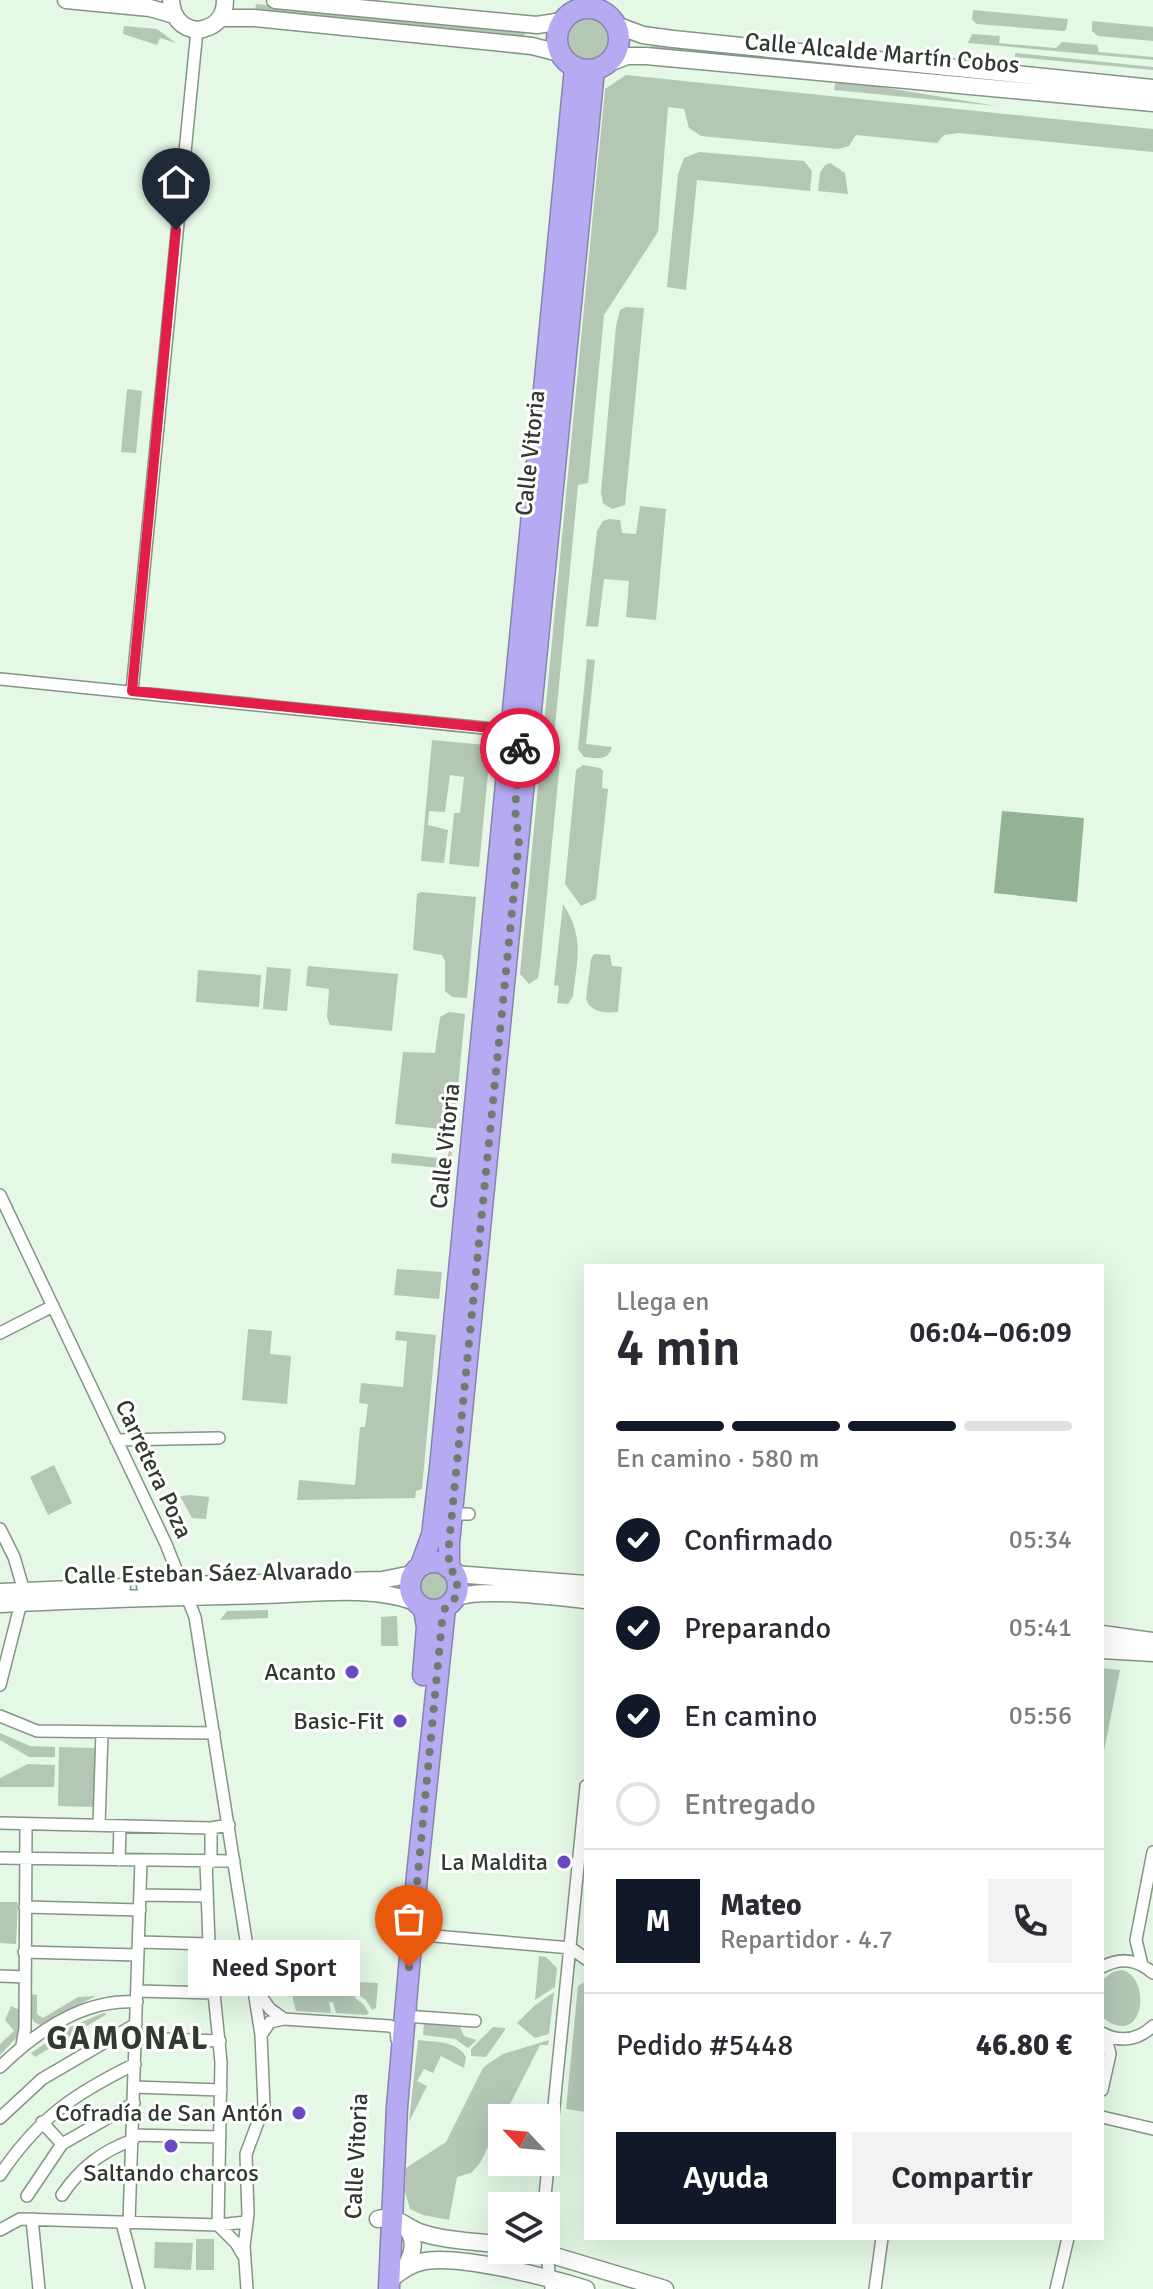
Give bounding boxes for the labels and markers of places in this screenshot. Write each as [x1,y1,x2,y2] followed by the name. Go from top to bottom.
[142,148,210,230] pin
[264,1657,336,1687] place label: Acanto
[343,1663,361,1681] marker: Acanto
[293,1706,384,1736] place label: Basic-Fit
[391,1712,409,1730] marker: Basic-Fit
[440,1847,548,1877] place label: La Maldita
[555,1853,573,1871] marker: La Maldita
[375,1885,443,1967] pin
[189,1939,361,1995] callout: Need Sport
[55,2098,283,2128] place label: Cofradía de San Antón
[290,2104,308,2122] marker: Cofradía de San Antón
[162,2137,180,2155] marker: Saltando charcos
[83,2158,259,2188] place label: Saltando charcos

